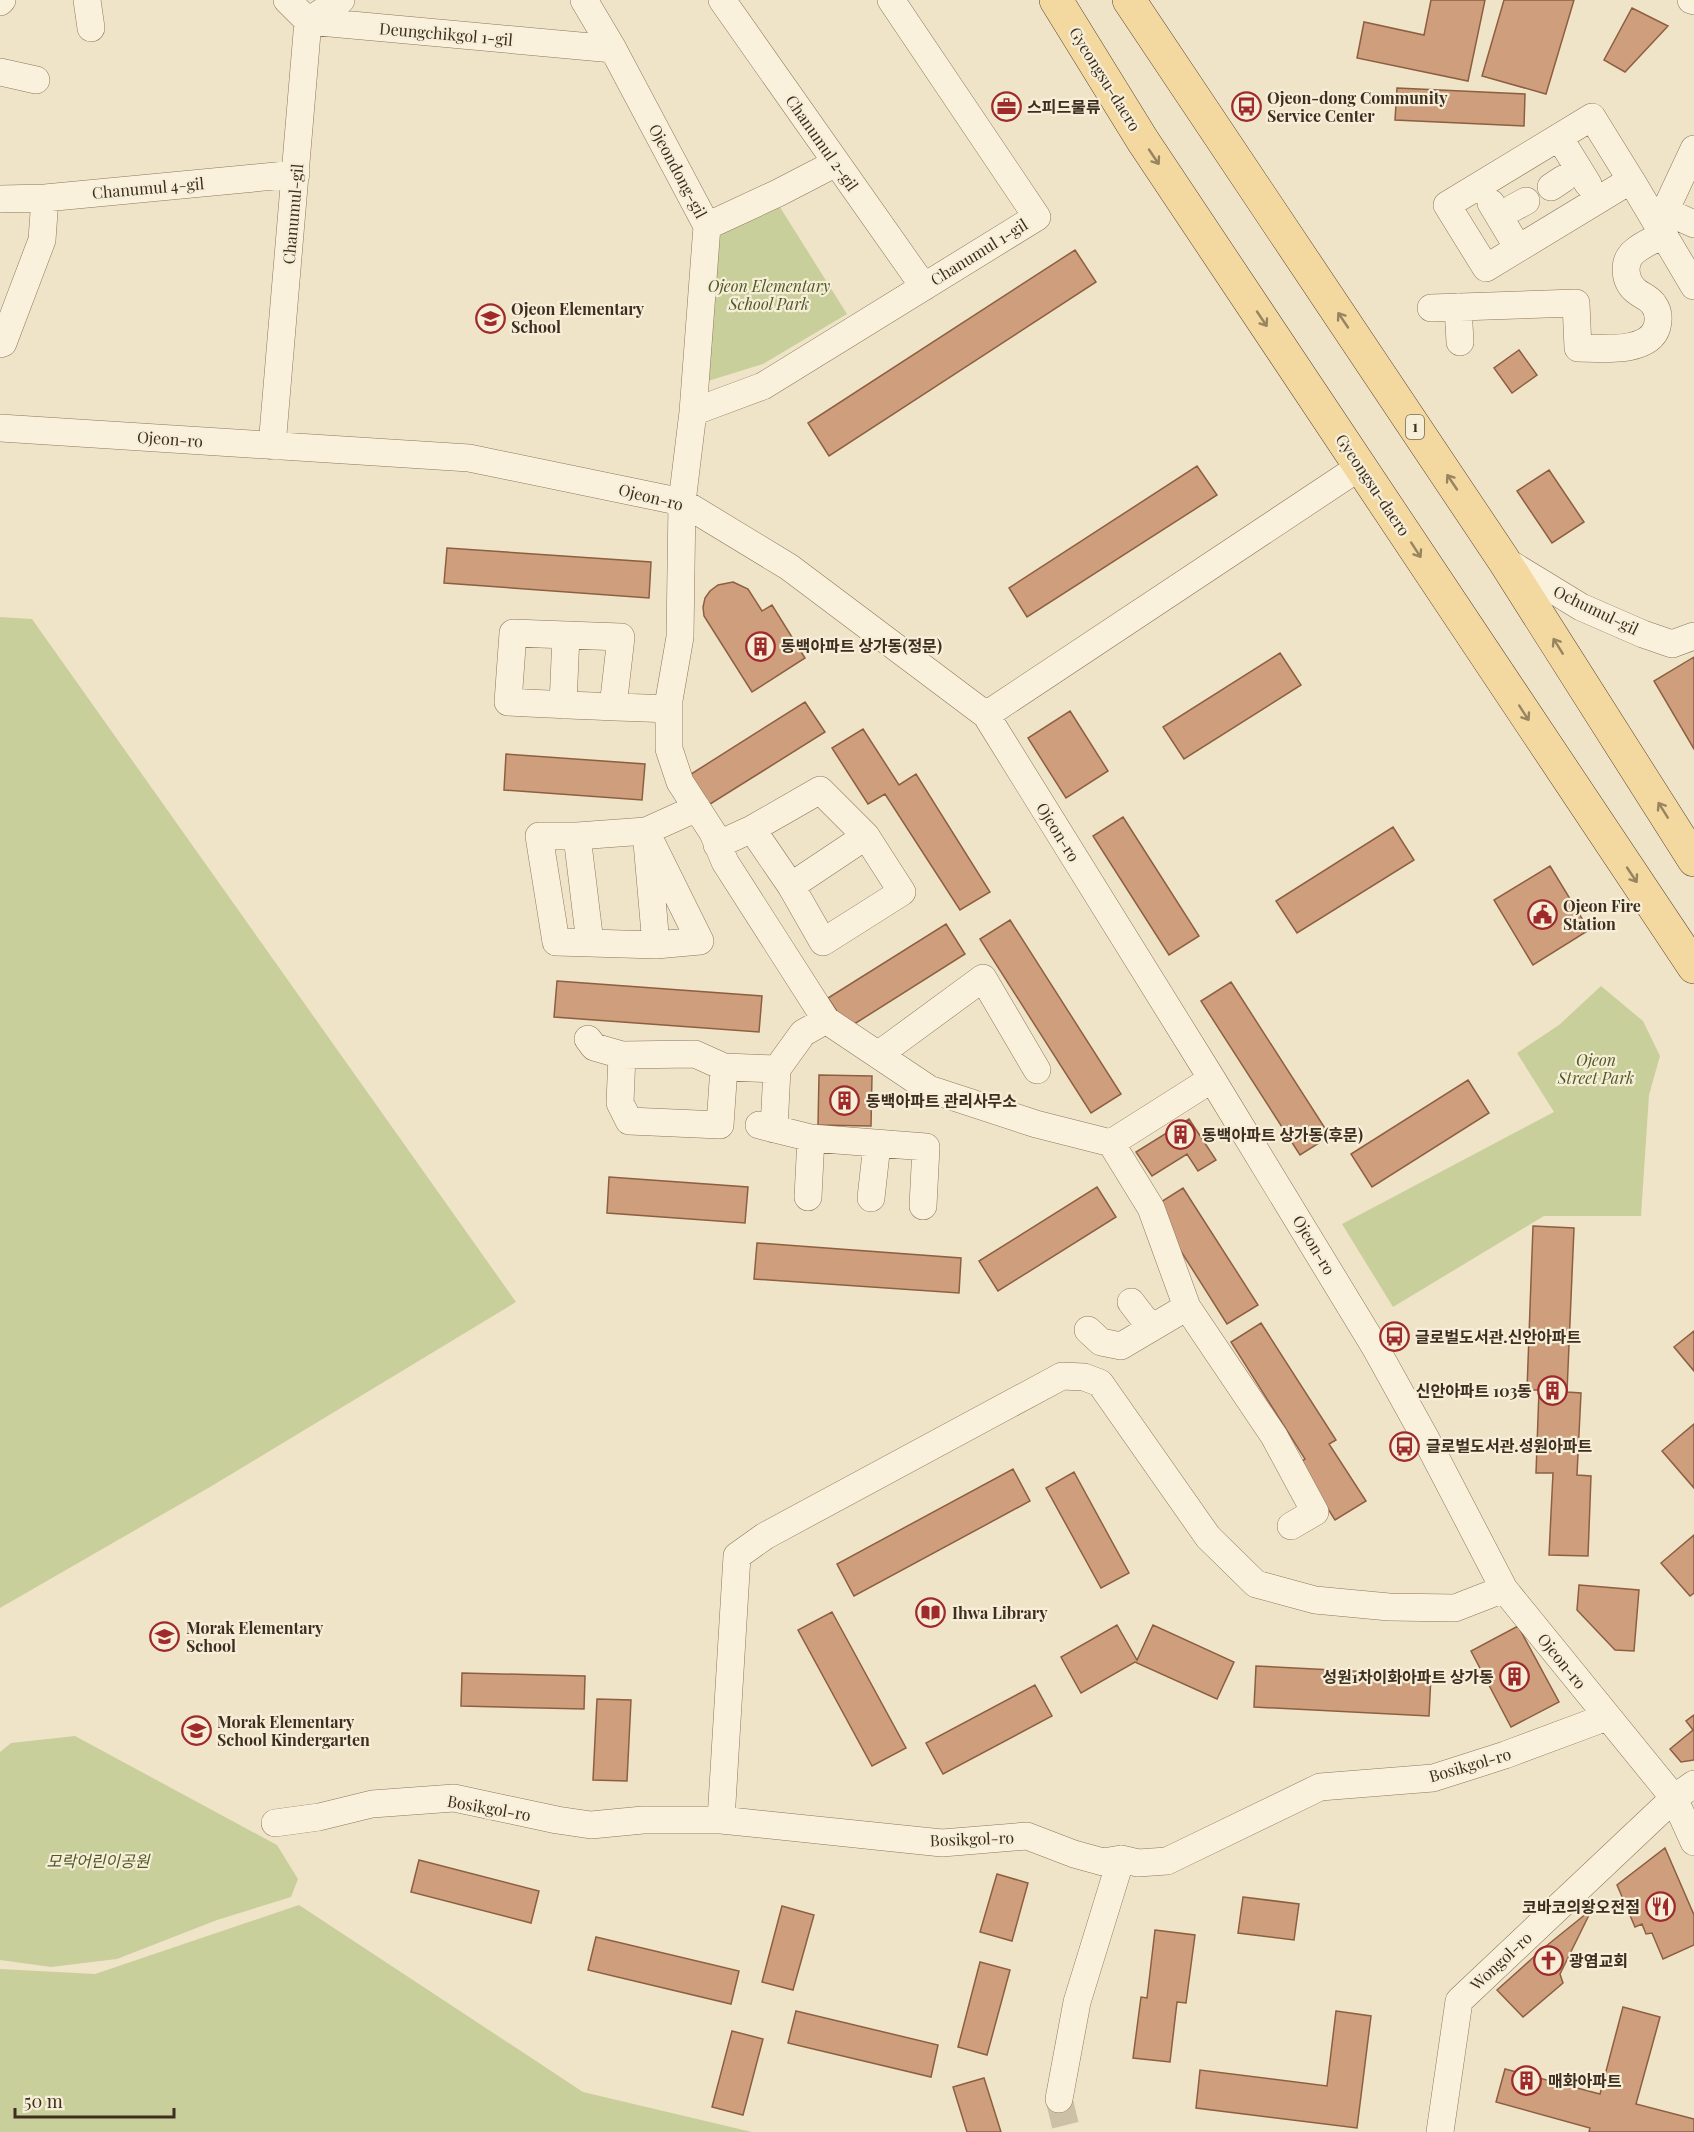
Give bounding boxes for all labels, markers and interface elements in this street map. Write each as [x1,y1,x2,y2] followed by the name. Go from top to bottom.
[378,17,514,50] street label: Deungchikgol 1-gil
[1065,23,1146,135] street label: Gyeongsu-daero
[1267,87,1448,126] place label: Ojeon-dong Community Service Center
[781,91,864,195] street label: Chanumul 2-gil
[990,91,1022,123] office icon: 스피드물류
[1230,91,1262,123] bus stop icon: Ojeon-dong Community Service Center
[1027,96,1101,117] place label: 스피드물류
[645,120,712,222] street label: Ojeondong-gil
[1148,148,1160,164] one-way arrow
[278,162,307,265] street label: Chanumul-gil
[91,172,205,203] street label: Chanumul 4-gil
[926,213,1032,290] street label: Chanumul 1-gil
[708,275,831,314] park label: Ojeon Elementary School Park
[511,298,645,337] place label: Ojeon Elementary School
[474,302,506,334] school or university icon: Ojeon Elementary School
[1256,310,1268,326] one-way arrow
[1337,312,1349,329] one-way arrow
[1406,415,1424,439] road number: 1
[136,426,204,451] street label: Ojeon-ro
[1331,430,1415,540] street label: Gyeongsu-daero
[1446,474,1458,491] one-way arrow
[617,478,686,515] street label: Ojeon-ro
[1411,541,1423,558] one-way arrow
[1550,580,1643,639] street label: Ochumul-gil
[744,630,776,662] building icon: 동백아파트 상가동(정문)
[781,635,942,656] place label: 동백아파트 상가동(정문)
[1552,638,1564,654] one-way arrow
[1517,704,1530,721] one-way arrow
[1032,798,1085,865] street label: Ojeon-ro
[1656,802,1668,819] one-way arrow
[1626,866,1638,883] one-way arrow
[1563,895,1641,934] place label: Ojeon Fire Station
[1526,899,1558,931] public building icon: Ojeon Fire Station
[1557,1049,1634,1088] park label: Ojeon Street Park
[829,1085,861,1117] building icon: 동백아파트 관리사무소
[866,1090,1017,1111] place label: 동백아파트 관리사무소
[1165,1119,1197,1151] building icon: 동백아파트 상가동(후문)
[1202,1124,1363,1145] place label: 동백아파트 상가동(후문)
[1288,1211,1341,1279] street label: Ojeon-ro
[1378,1321,1410,1353] bus stop icon: 글로벌도서관.신안아파트
[1415,1326,1582,1347] place label: 글로벌도서관.신안아파트
[1537,1375,1569,1407] building icon: 신안아파트 103동
[1416,1380,1532,1401] place label: 신안아파트 103동
[1389,1430,1421,1462] bus stop icon: 글로벌도서관.성원아파트
[1426,1435,1593,1456] place label: 글로벌도서관.성원아파트
[915,1597,947,1629] library icon: Ihwa Library
[952,1602,1048,1623] place label: Ihwa Library
[186,1617,324,1656] place label: Morak Elementary School
[149,1621,181,1653] school or university icon: Morak Elementary School
[1533,1628,1591,1693] street label: Ojeon-ro
[1499,1661,1531,1693] building icon: 성원1차이화아파트 상가동
[1322,1666,1494,1687] place label: 성원1차이화아파트 상가동
[217,1711,370,1750] place label: Morak Elementary School Kindergarten
[180,1715,212,1747] school or university icon: Morak Elementary School Kindergarten
[1426,1743,1514,1786] street label: Bosikgol-ro
[446,1790,533,1825] street label: Bosikgol-ro
[929,1827,1015,1850] street label: Bosikgol-ro
[46,1850,151,1871] park label: 모락어린이공원
[1645,1891,1677,1923] restaurant icon: 코바코의왕오전점
[1522,1896,1640,1917] place label: 코바코의왕오전점
[1465,1927,1536,1995] street label: Wongol-ro
[1532,1945,1564,1977] church icon: 광염교회
[1569,1950,1628,1971] place label: 광염교회
[1511,2065,1543,2097] building icon: 매화아파트
[1548,2070,1622,2091] place label: 매화아파트
[15,2081,174,2119] scale bar
[24,2089,63,2113] text: 50 m

